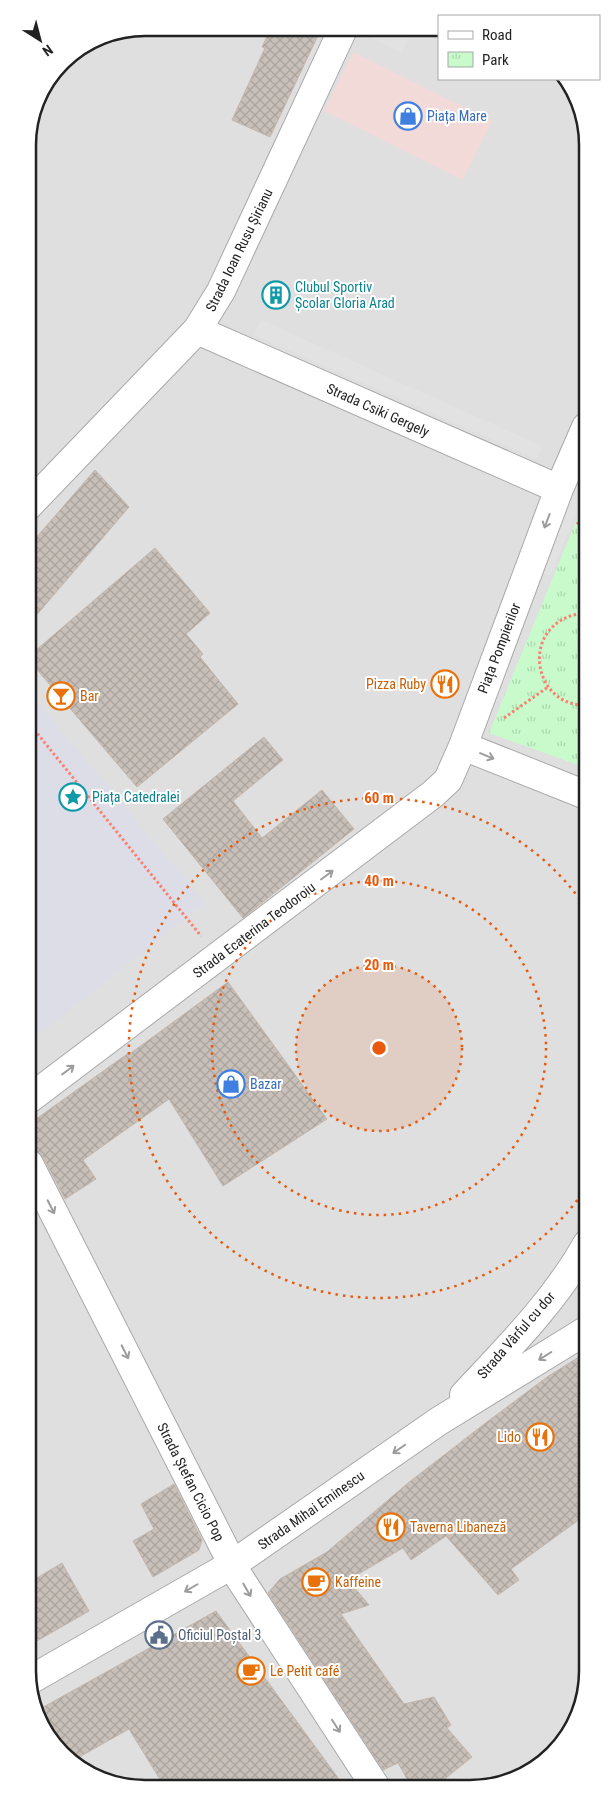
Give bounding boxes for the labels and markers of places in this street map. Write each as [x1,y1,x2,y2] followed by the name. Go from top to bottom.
[393,101,423,131] shop icon: Piața Mare
[427,108,487,125] place label: Piața Mare
[295,279,395,312] place label: Clubul Sportiv Școlar Gloria Arad
[261,280,291,310] building icon: Clubul Sportiv Școlar Gloria Arad
[430,669,460,699] restaurant icon: Pizza Ruby
[366,676,426,692] place label: Pizza Ruby
[46,681,76,711] bar icon: Bar
[80,688,99,704] place label: Bar
[58,782,88,812] place icon: Piața Catedralei
[92,789,180,806] place label: Piața Catedralei
[370,1039,388,1057] centre of rings
[216,1069,246,1099] shop icon: Bazar
[250,1076,281,1092] place label: Bazar
[525,1422,555,1452] restaurant icon: Lido
[497,1429,521,1445] place label: Lido
[376,1512,406,1542] restaurant icon: Taverna Libaneză
[410,1519,506,1535] place label: Taverna Libaneză
[301,1567,331,1597] cafe icon: Kaffeine
[335,1574,382,1590] place label: Kaffeine
[144,1620,174,1650] public building icon: Oficiul Poștal 3
[178,1627,261,1644] place label: Oficiul Poștal 3
[236,1656,266,1686] cafe icon: Le Petit café
[270,1663,340,1679] place label: Le Petit café

